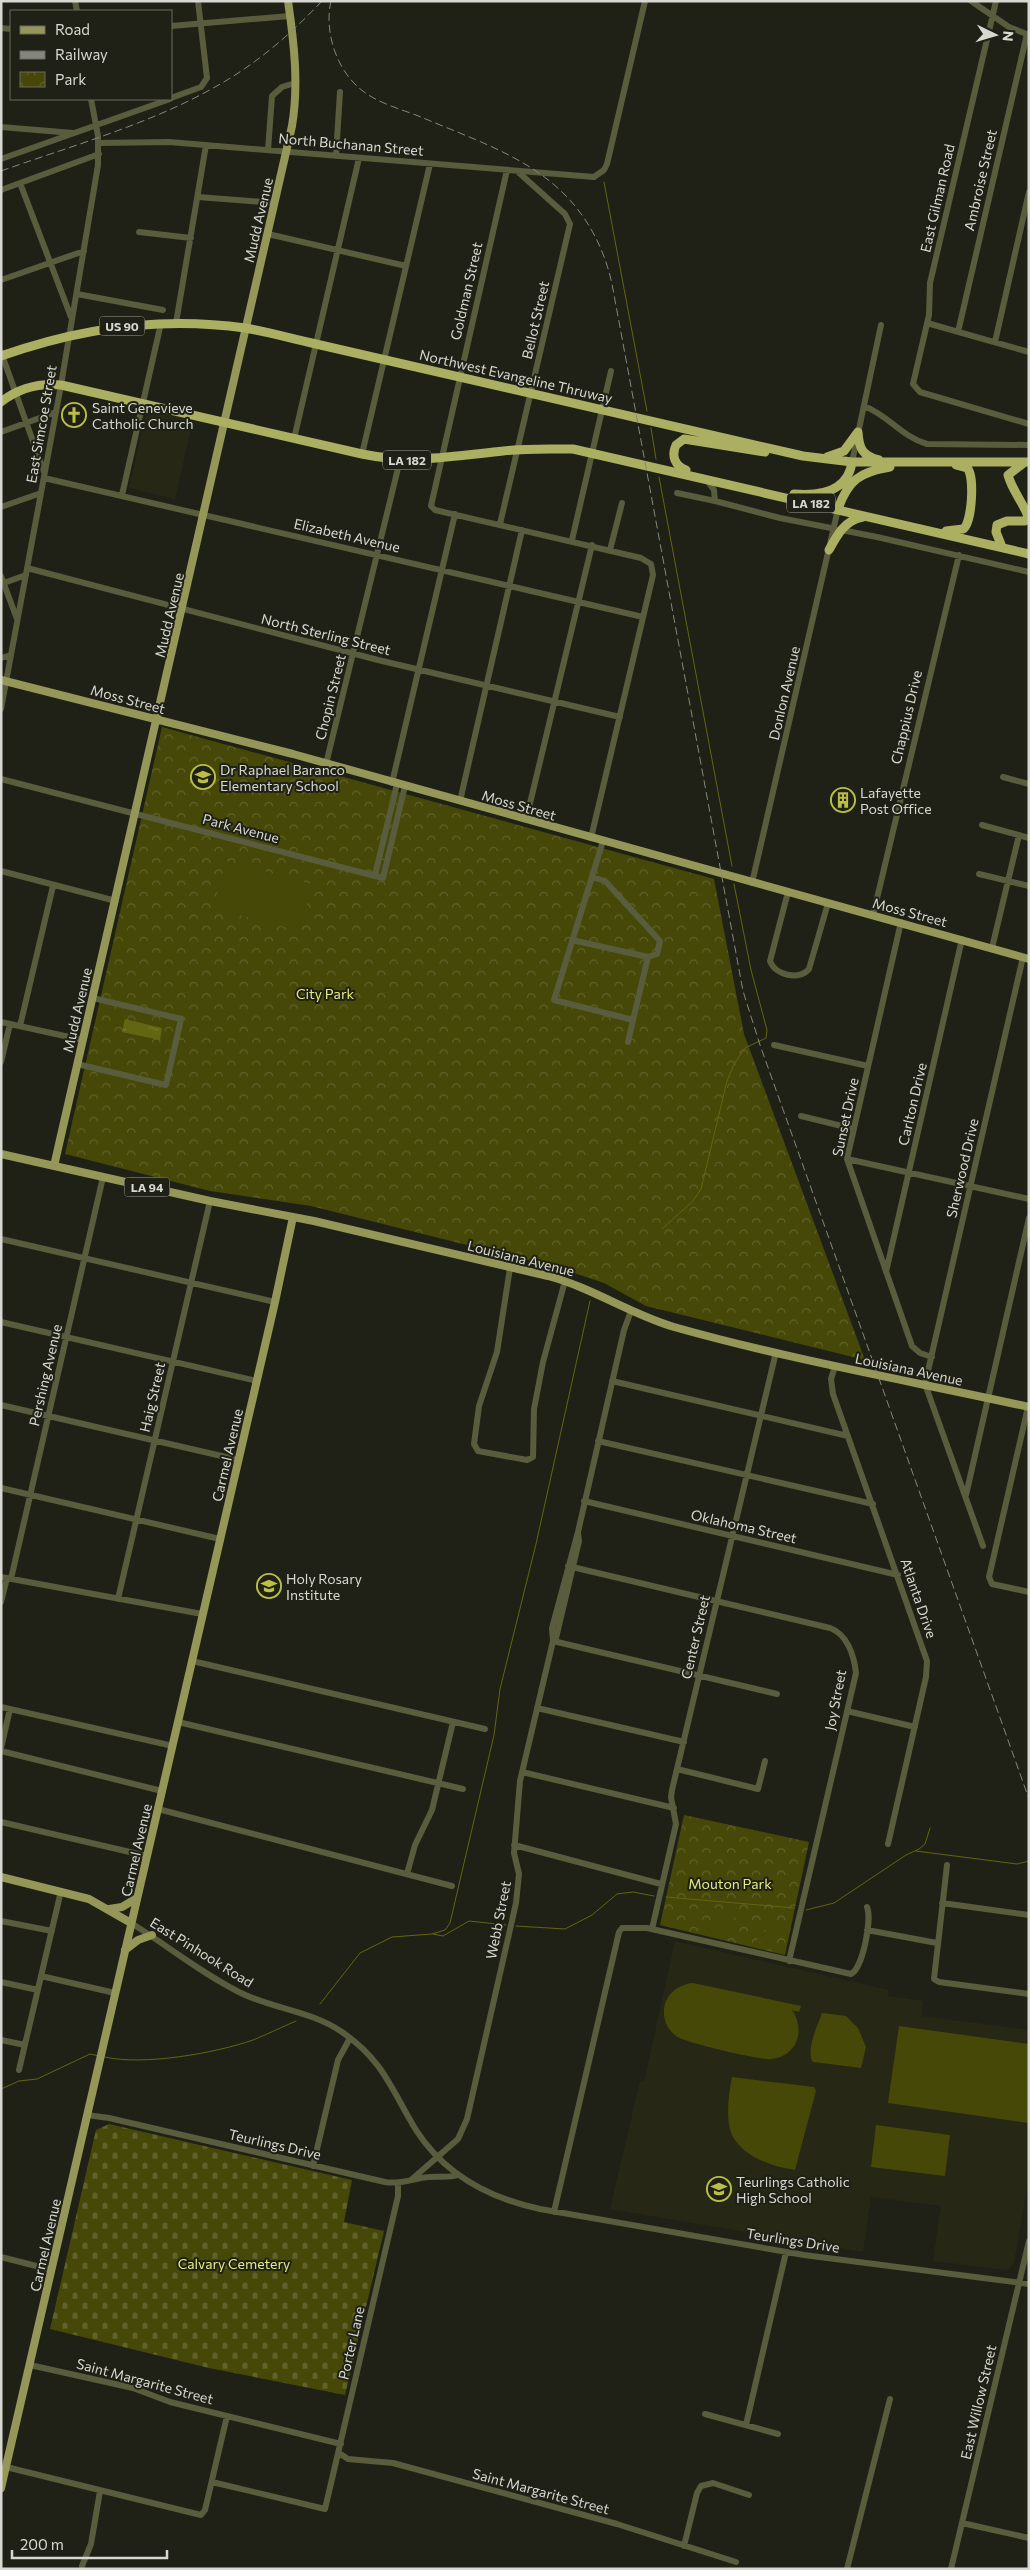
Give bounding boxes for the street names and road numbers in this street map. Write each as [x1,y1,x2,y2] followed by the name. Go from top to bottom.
[960,127,1000,232] street label: Ambroise Street
[278,129,425,159] street label: North Buchanan Street
[916,142,958,254] street label: East Gilman Road
[240,176,276,264] street label: Mudd Avenue
[446,240,486,342] street label: Goldman Street
[518,279,552,361] street label: Bellot Street
[100,316,144,336] road number: US 90
[418,345,614,407] street label: Northwest Evangeline Thruway
[22,364,60,484] street label: East Simcoe Street
[383,450,431,470] road number: LA 182
[787,493,835,512] road number: LA 182
[292,515,402,555] street label: Elizabeth Avenue
[151,571,187,659] street label: Mudd Avenue
[260,610,393,658] street label: North Sterling Street
[765,644,803,742] street label: Donlon Avenue
[311,652,349,742] street label: Chopin Street
[887,668,925,766] street label: Chappius Drive
[89,681,167,717] street label: Moss Street
[480,786,558,824] street label: Moss Street
[201,810,281,846] street label: Park Avenue
[871,894,949,930] street label: Moss Street
[59,966,95,1054] street label: Mudd Avenue
[894,1061,930,1147] street label: Carlton Drive
[828,1076,862,1158] street label: Sunset Drive
[942,1117,982,1219] street label: Sherwood Drive
[124,1178,170,1196] road number: LA 94
[466,1236,576,1280] street label: Louisiana Avenue
[25,1322,65,1428] street label: Pershing Avenue
[854,1349,964,1389] street label: Louisiana Avenue
[136,1360,168,1434] street label: Haig Street
[208,1407,246,1503] street label: Carmel Avenue
[689,1506,799,1546] street label: Oklahoma Street
[897,1556,941,1640] street label: Atlanta Drive
[677,1593,713,1681] street label: Center Street
[821,1668,849,1732] street label: Joy Street
[117,1802,155,1898] street label: Carmel Avenue
[482,1879,514,1961] street label: Webb Street
[147,1913,257,1991] street label: East Pinhook Road
[227,2125,323,2163] street label: Teurlings Drive
[26,2197,64,2293] street label: Carmel Avenue
[745,2224,841,2256] street label: Teurlings Drive
[334,2305,368,2381] street label: Porter Lane
[957,2343,999,2461] street label: East Willow Street
[75,2355,216,2408] street label: Saint Margarite Street
[471,2465,612,2518] street label: Saint Margarite Street

